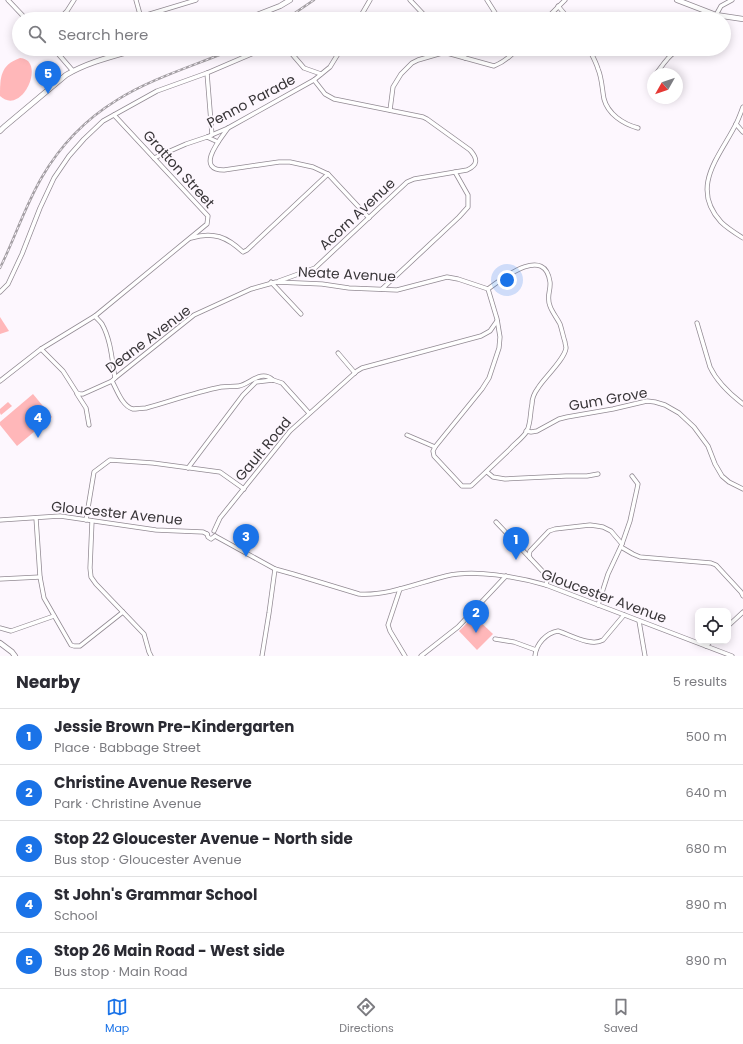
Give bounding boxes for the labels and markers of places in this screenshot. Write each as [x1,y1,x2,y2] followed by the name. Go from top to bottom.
[35,61,61,94] pin: 5
[25,405,51,438] pin: 4
[233,524,259,557] pin: 3
[503,527,529,560] pin: 1
[463,600,489,633] pin: 2

